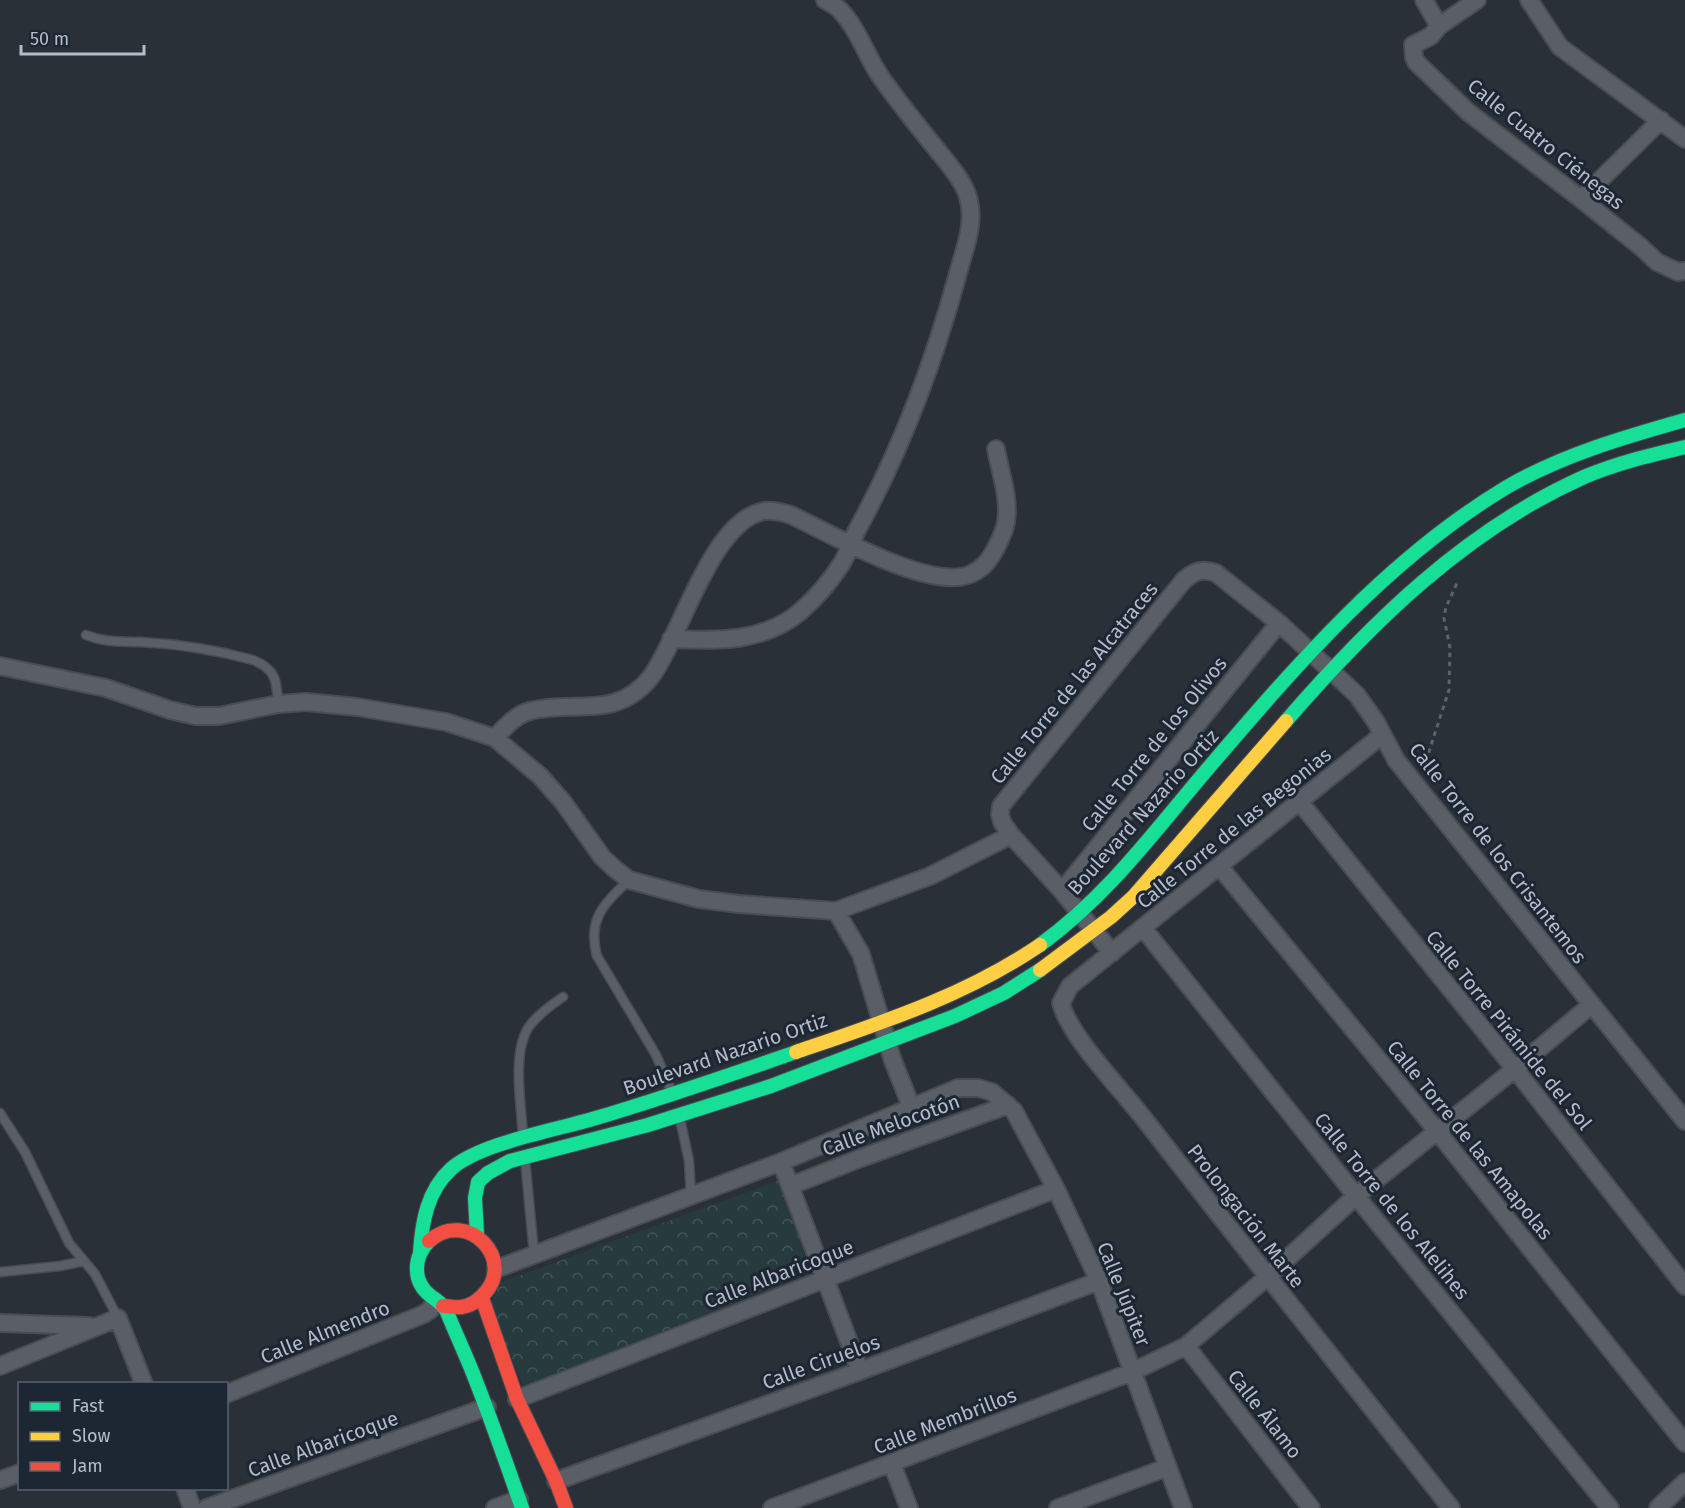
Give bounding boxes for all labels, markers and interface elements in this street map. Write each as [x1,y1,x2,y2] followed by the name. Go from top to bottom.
[21,18,144,56] scale bar
[30,28,69,50] text: 50 m
[1463,73,1629,215] street label: Calle Cuatro Ciénegas
[985,577,1163,789] street label: Calle Torre de las Alcatraces
[1076,652,1232,836] street label: Calle Torre de los Olivos
[1062,724,1224,900] street label: Boulevard Nazario Ortiz
[1404,738,1592,968] street label: Calle Torre de los Crisantemos
[1132,742,1336,914] street label: Calle Torre de las Begonias
[1421,925,1597,1135] street label: Calle Torre Pirámide del Sol
[620,1008,830,1100] street label: Boulevard Nazario Ortiz
[1382,1035,1558,1245] street label: Calle Torre de las Amapolas
[819,1089,963,1161] street label: Calle Melocotón
[1309,1108,1475,1304] street label: Calle Torre de los Alelihes
[1182,1139,1310,1293] street label: Prolongación Marte
[701,1234,857,1314] street label: Calle Albaricoque
[1092,1238,1156,1350] street label: Calle Júpiter
[257,1295,393,1369] street label: Calle Almendro
[759,1330,883,1394] street label: Calle Ciruelos
[1223,1365,1307,1463] street label: Calle Álamo
[18,1382,228,1490] legend
[870,1383,1020,1459] street label: Calle Membrillos
[72,1395,105,1417] text: Fast
[245,1406,401,1482] street label: Calle Albaricoque
[72,1425,111,1447] text: Slow
[72,1455,103,1477] text: Jam

